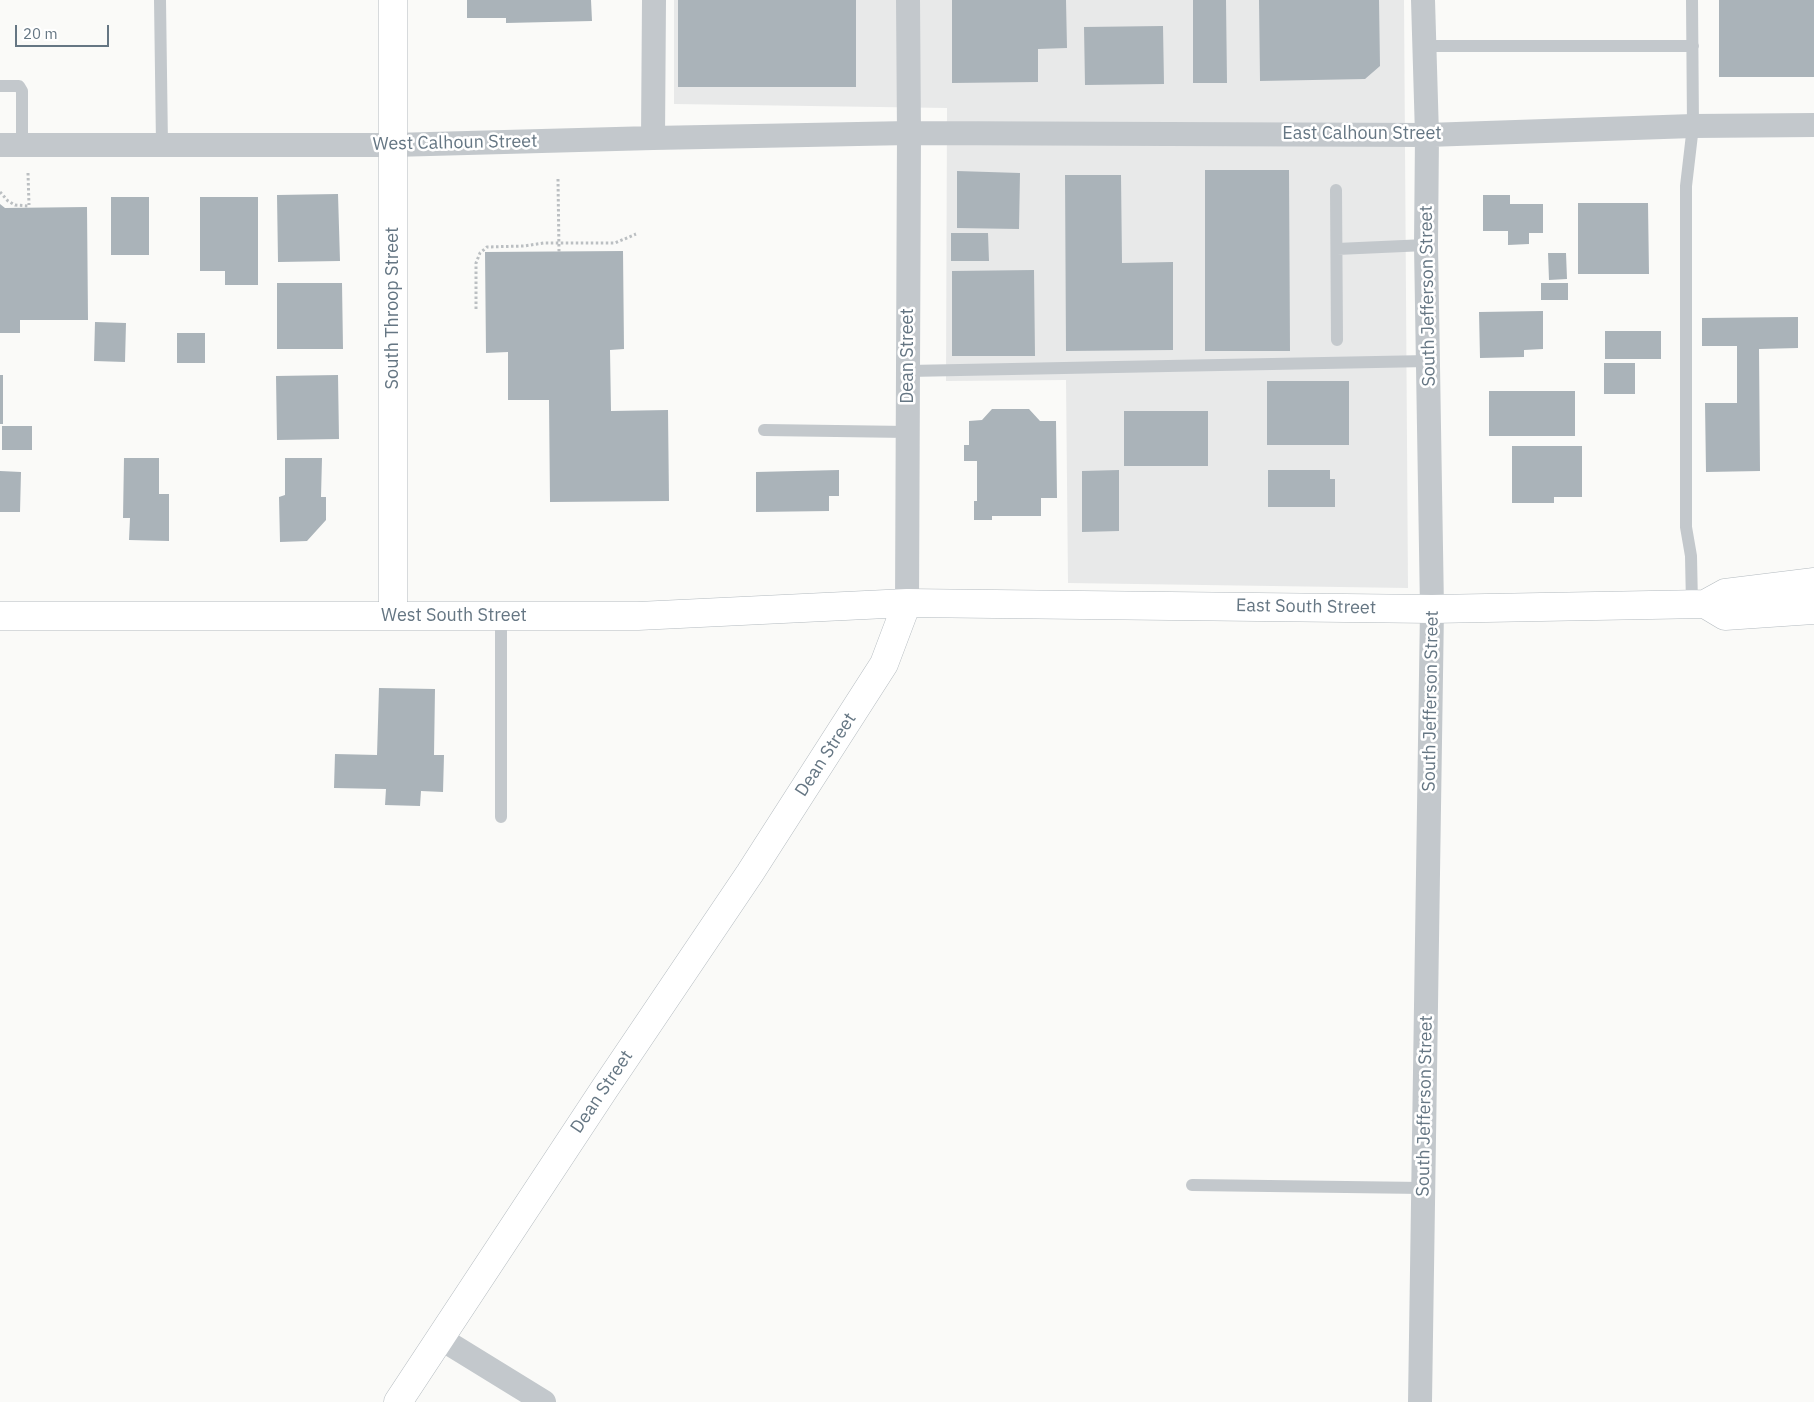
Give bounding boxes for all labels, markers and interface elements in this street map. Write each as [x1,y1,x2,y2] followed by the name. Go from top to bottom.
[18,15,111,47] scale bar
[23,24,58,43] text: 20 m
[1282,123,1442,145] street label: East Calhoun Street
[372,131,538,155] street label: West Calhoun Street
[1416,205,1440,387] street label: South Jefferson Street
[382,227,404,389] street label: South Throop Street
[897,308,919,404] street label: Dean Street
[1236,595,1376,619] street label: East South Street
[381,605,527,627] street label: West South Street
[1419,610,1443,792] street label: South Jefferson Street
[791,709,861,801] street label: Dean Street
[1413,1015,1437,1197] street label: South Jefferson Street
[566,1046,638,1138] street label: Dean Street

